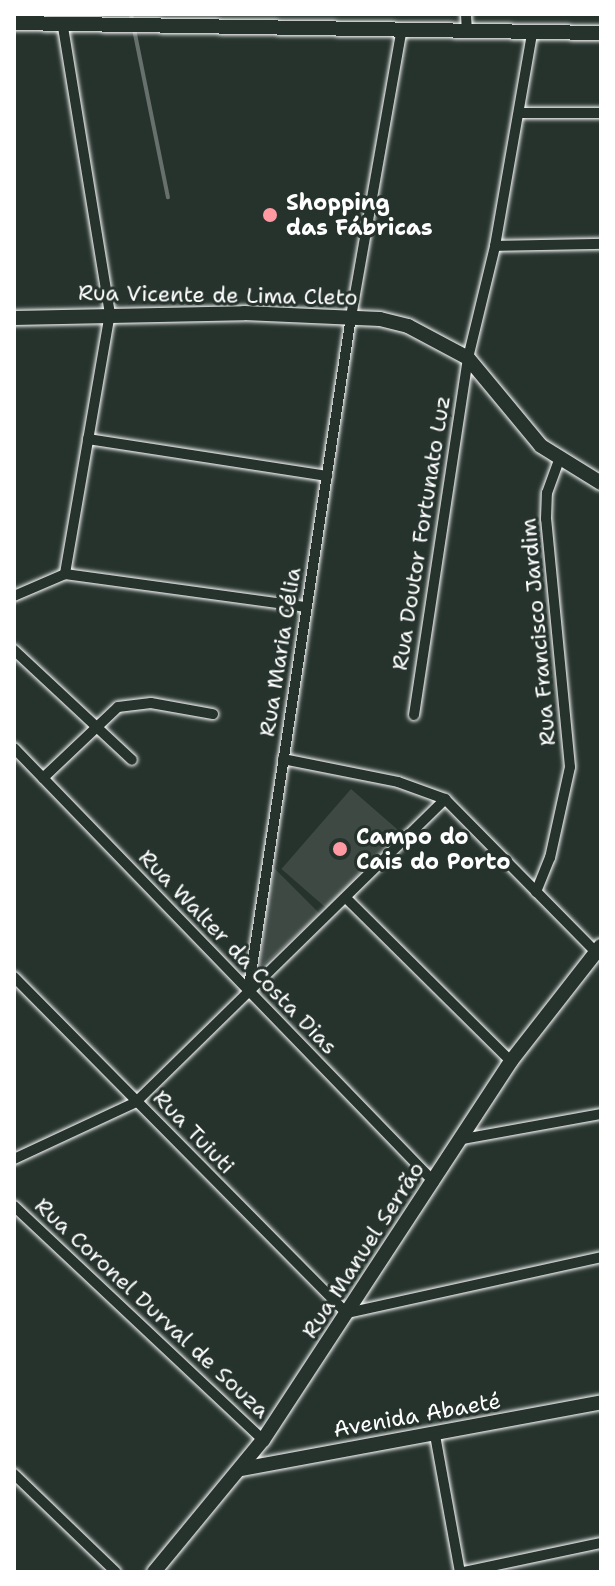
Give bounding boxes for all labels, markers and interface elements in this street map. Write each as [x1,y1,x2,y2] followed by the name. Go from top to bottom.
[286,189,433,240] place label: Shopping das Fábricas
[261,206,279,224] marker: Shopping das Fábricas
[78,279,358,311] street label: Rua Vicente de Lima Cleto
[386,394,456,672] street label: Rua Doutor Fortunato Luz
[515,517,561,747] street label: Rua Francisco Jardim
[254,566,306,738] street label: Rua Maria Célia
[356,823,511,874] place label: Campo do Cais do Porto
[331,840,349,858] marker: Campo do Cais do Porto
[133,844,343,1060] street label: Rua Walter da Costa Dias
[148,1085,240,1179] street label: Rua Tuiuti
[296,1157,430,1343] street label: Rua Manuel Serrão
[29,1192,275,1424] street label: Rua Coronel Durval de Souza
[331,1387,503,1443] street label: Avenida Abaeté

